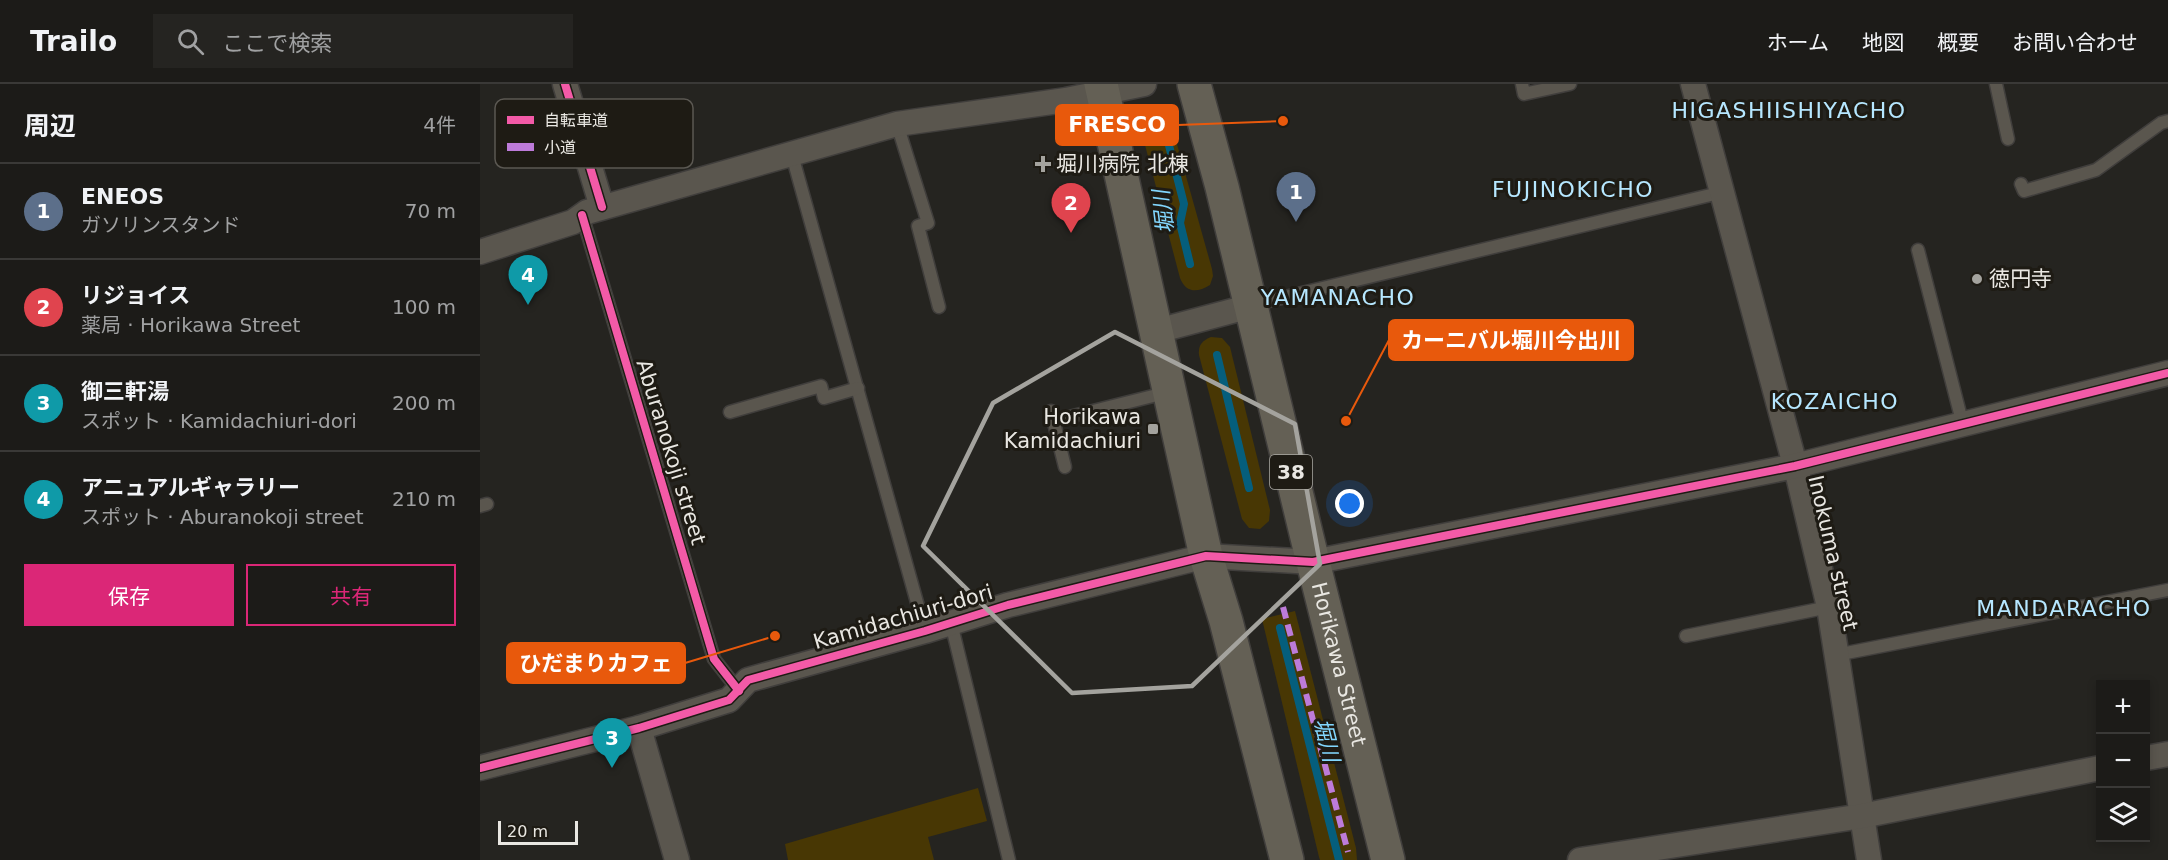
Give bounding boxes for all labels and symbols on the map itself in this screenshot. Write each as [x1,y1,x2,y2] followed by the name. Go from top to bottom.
[1671,98,1907,123] district label: HIGASHIISHIYACHO
[495,99,693,168] legend
[1056,105,1178,145] callout: FRESCO
[544,111,608,130] text: 自転車道
[1068,112,1166,137] text: FRESCO
[544,138,576,157] text: 小道
[1056,152,1189,176] place label: 堀川病院 北棟
[1034,155,1052,173] marker: 堀川病院 北棟
[1276,172,1316,222] pin: 1
[1492,177,1654,202] district label: FUJINOKICHO
[1052,184,1090,233] pin: 2
[1148,187,1179,235] water label: 堀川
[508,256,548,305] pin: 4
[1989,267,2052,291] place label: 徳円寺
[1970,272,1984,286] marker: 徳円寺
[1260,285,1415,310] district label: YAMANACHO
[1389,320,1633,360] callout: カーニバル堀川今出川
[1401,328,1621,353] text: カーニバル堀川今出川
[631,356,711,548] street label: Aburanokoji street
[1771,389,1899,414] district label: KOZAICHO
[1004,405,1141,453] place label: Horikawa Kamidachiuri
[1146,422,1160,436] marker: Horikawa Kamidachiuri
[1270,455,1312,489] road number: 38
[1803,473,1863,633] street label: Inokuma street
[1335,489,1364,518] your location
[811,580,995,654] street label: Kamidachiuri-dori
[1307,580,1371,749] street label: Horikawa Street
[1976,596,2152,621] district label: MANDARACHO
[507,643,685,683] callout: ひだまりカフェ
[519,651,673,676] text: ひだまりカフェ
[1309,716,1344,766] water label: 堀川
[592,718,632,768] pin: 3
[498,818,578,846] scale bar

